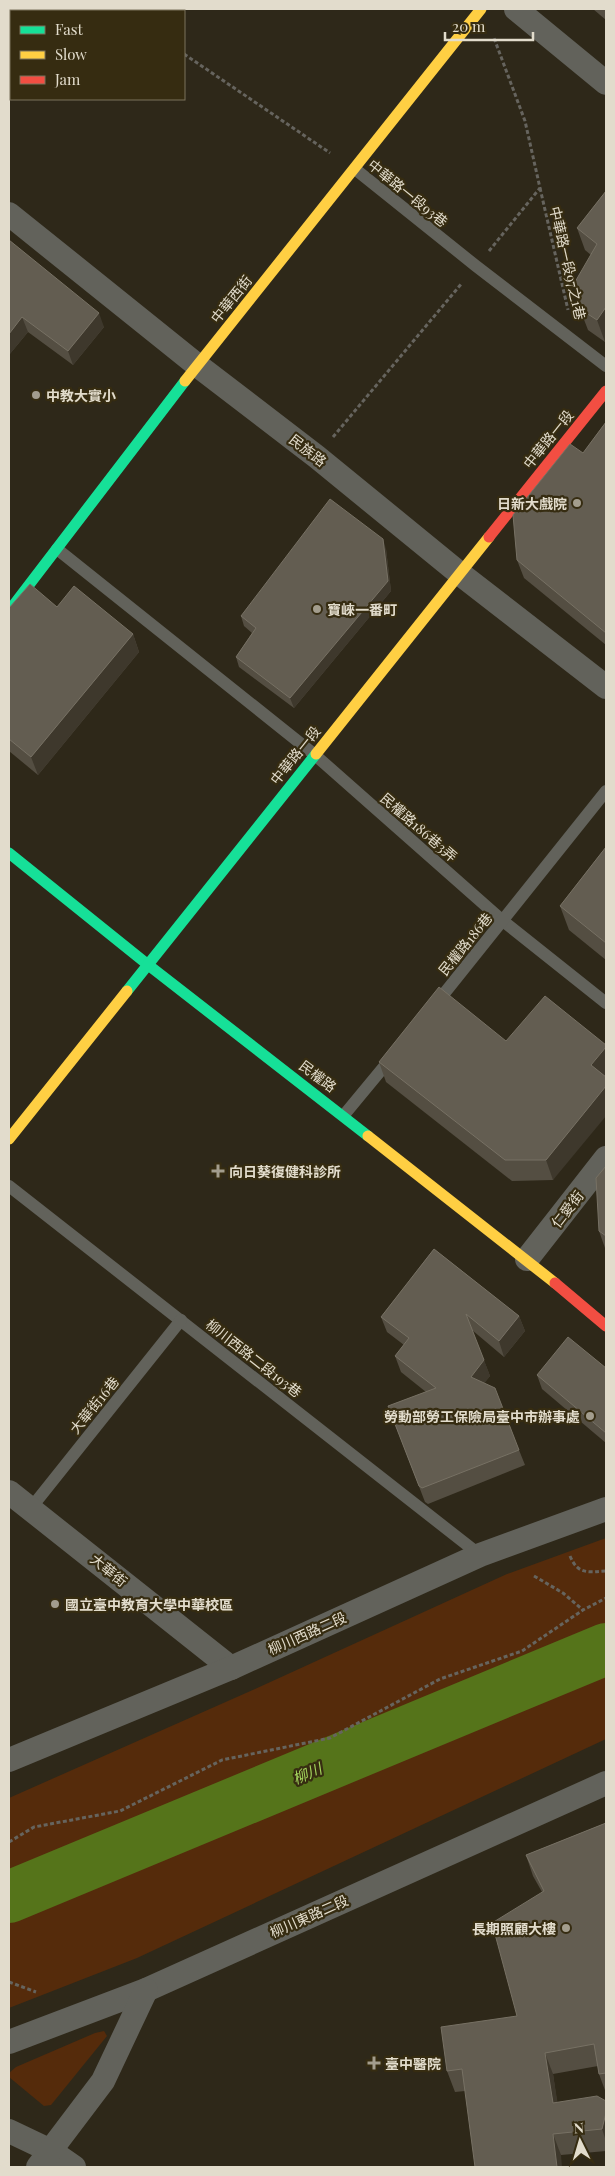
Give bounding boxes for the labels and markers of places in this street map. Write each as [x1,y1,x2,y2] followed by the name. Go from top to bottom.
[46,386,116,405] place label: 中教大實小
[30,389,42,401] marker: 中教大實小
[497,494,567,513] place label: 日新大戲院
[571,497,583,509] marker: 日新大戲院
[327,600,397,619] place label: 寶崍一番町
[311,603,323,615] marker: 寶崍一番町
[229,1162,341,1181] place label: 向日葵復健科診所
[211,1164,225,1178] marker: 向日葵復健科診所
[384,1407,580,1426] place label: 勞動部勞工保險局臺中市辦事處
[584,1410,596,1422] marker: 勞動部勞工保險局臺中市辦事處
[65,1595,233,1614] place label: 國立臺中教育大學中華校區
[49,1598,61,1610] marker: 國立臺中教育大學中華校區
[472,1919,556,1938] place label: 長期照顧大樓
[560,1922,572,1934] marker: 長期照顧大樓
[385,2054,441,2073] place label: 臺中醫院
[367,2056,381,2070] marker: 臺中醫院

